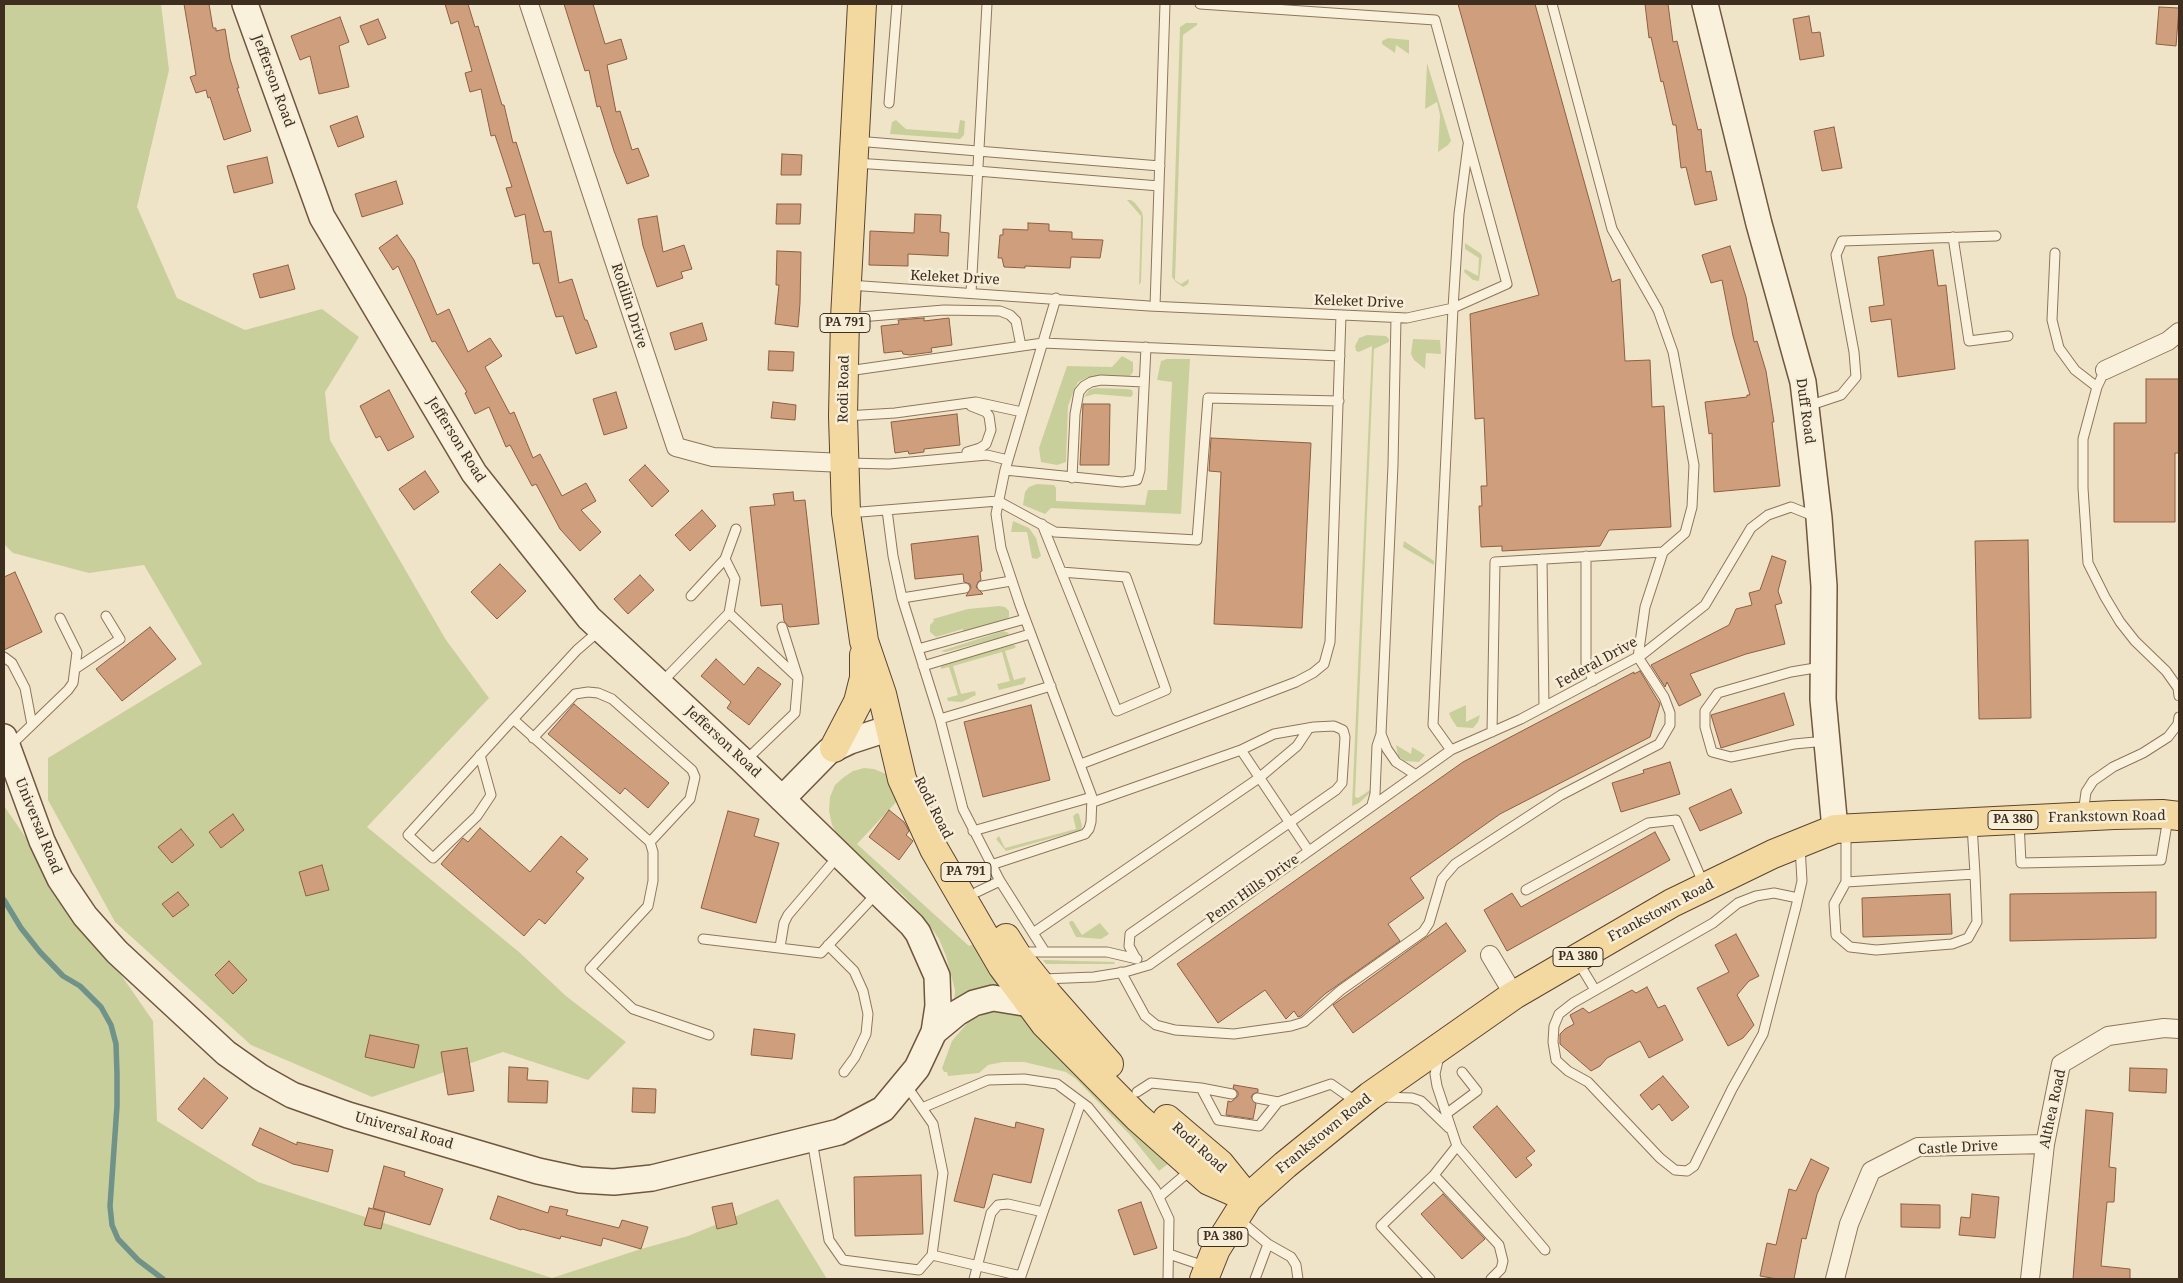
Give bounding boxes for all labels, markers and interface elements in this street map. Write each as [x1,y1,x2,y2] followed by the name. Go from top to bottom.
[248,32,298,130] street label: Jefferson Road
[607,261,651,351] street label: Rodilin Drive
[910,267,1000,289] street label: Keleket Drive
[1314,292,1404,312] street label: Keleket Drive
[820,314,870,332] road number: PA 791
[835,355,853,423] street label: Rodi Road
[1792,377,1818,445] street label: Duff Road
[423,394,489,486] street label: Jefferson Road
[1553,634,1641,692] street label: Federal Drive
[682,703,764,781] street label: Jefferson Road
[910,774,956,842] street label: Rodi Road
[11,776,65,876] street label: Universal Road
[2048,808,2166,826] street label: Frankstown Road
[1988,810,2038,830] road number: PA 380
[1204,851,1302,927] street label: Penn Hills Drive
[941,862,991,882] road number: PA 791
[1605,876,1717,946] street label: Frankstown Road
[1553,948,1603,966] road number: PA 380
[2036,1068,2070,1150] street label: Althea Road
[1273,1091,1375,1177] street label: Frankstown Road
[353,1109,455,1153] street label: Universal Road
[1168,1119,1230,1177] street label: Rodi Road
[1918,1138,1998,1158] street label: Castle Drive
[1198,1228,1248,1246] road number: PA 380

